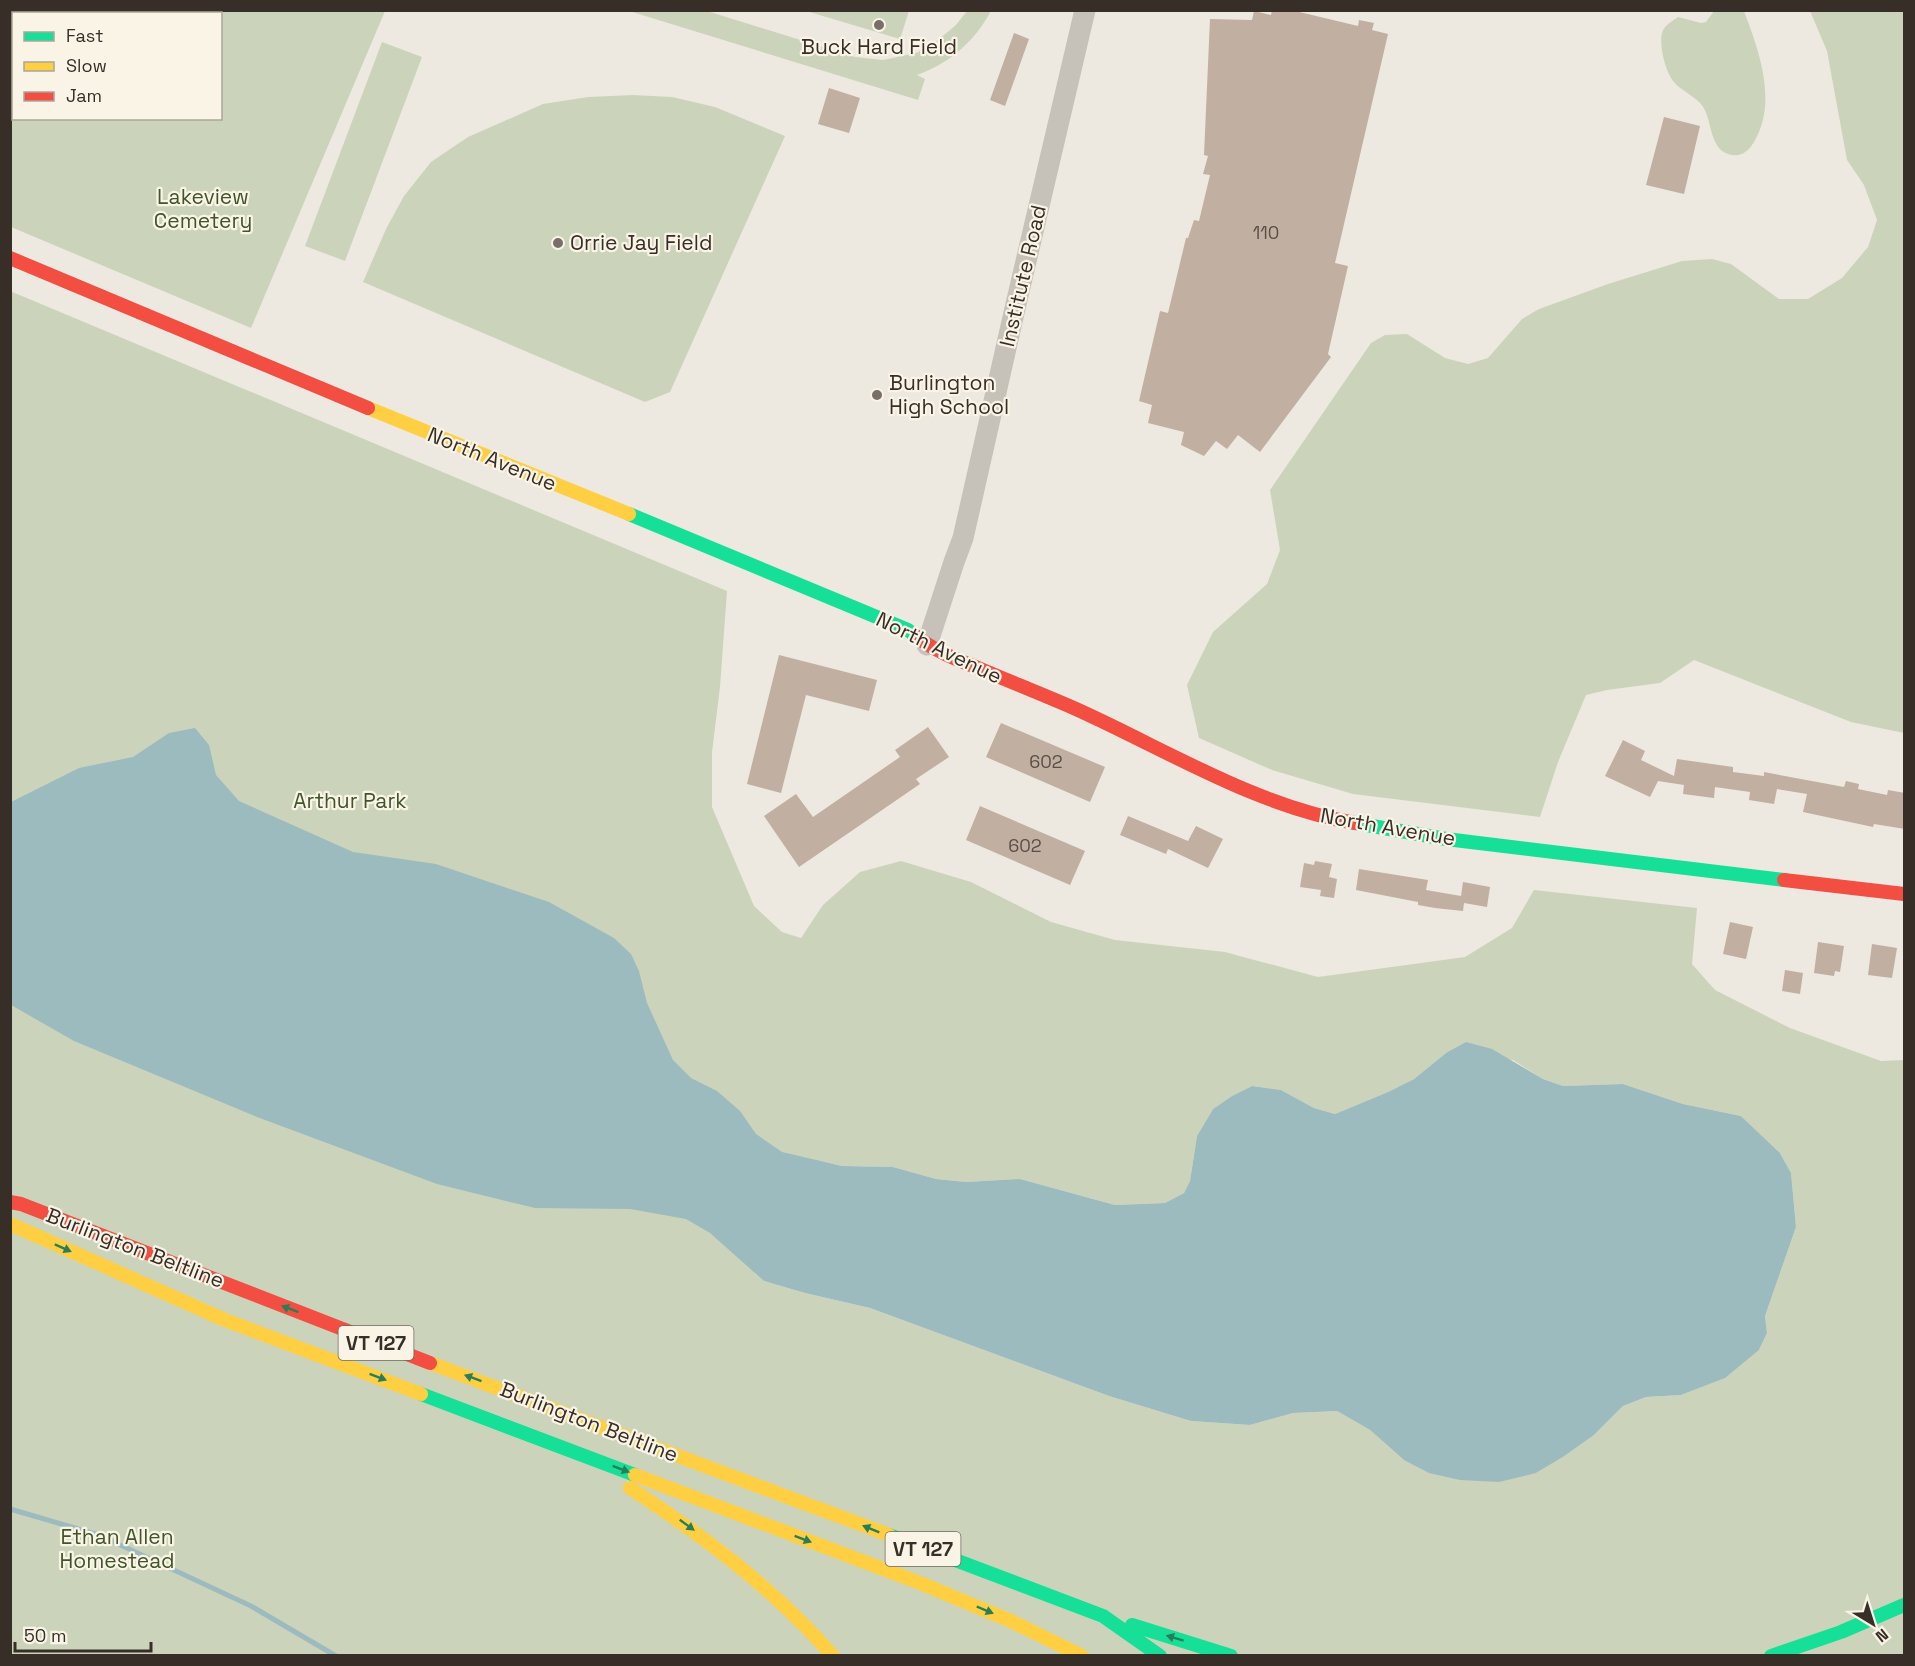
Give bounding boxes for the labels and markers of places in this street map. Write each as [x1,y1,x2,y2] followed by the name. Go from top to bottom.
[872,18,886,32] marker: Buck Hard Field
[801,33,957,60] place label: Buck Hard Field
[570,229,712,256] place label: Orrie Jay Field
[551,236,565,250] marker: Orrie Jay Field
[889,369,1009,420] place label: Burlington High School
[870,388,884,402] marker: Burlington High School

